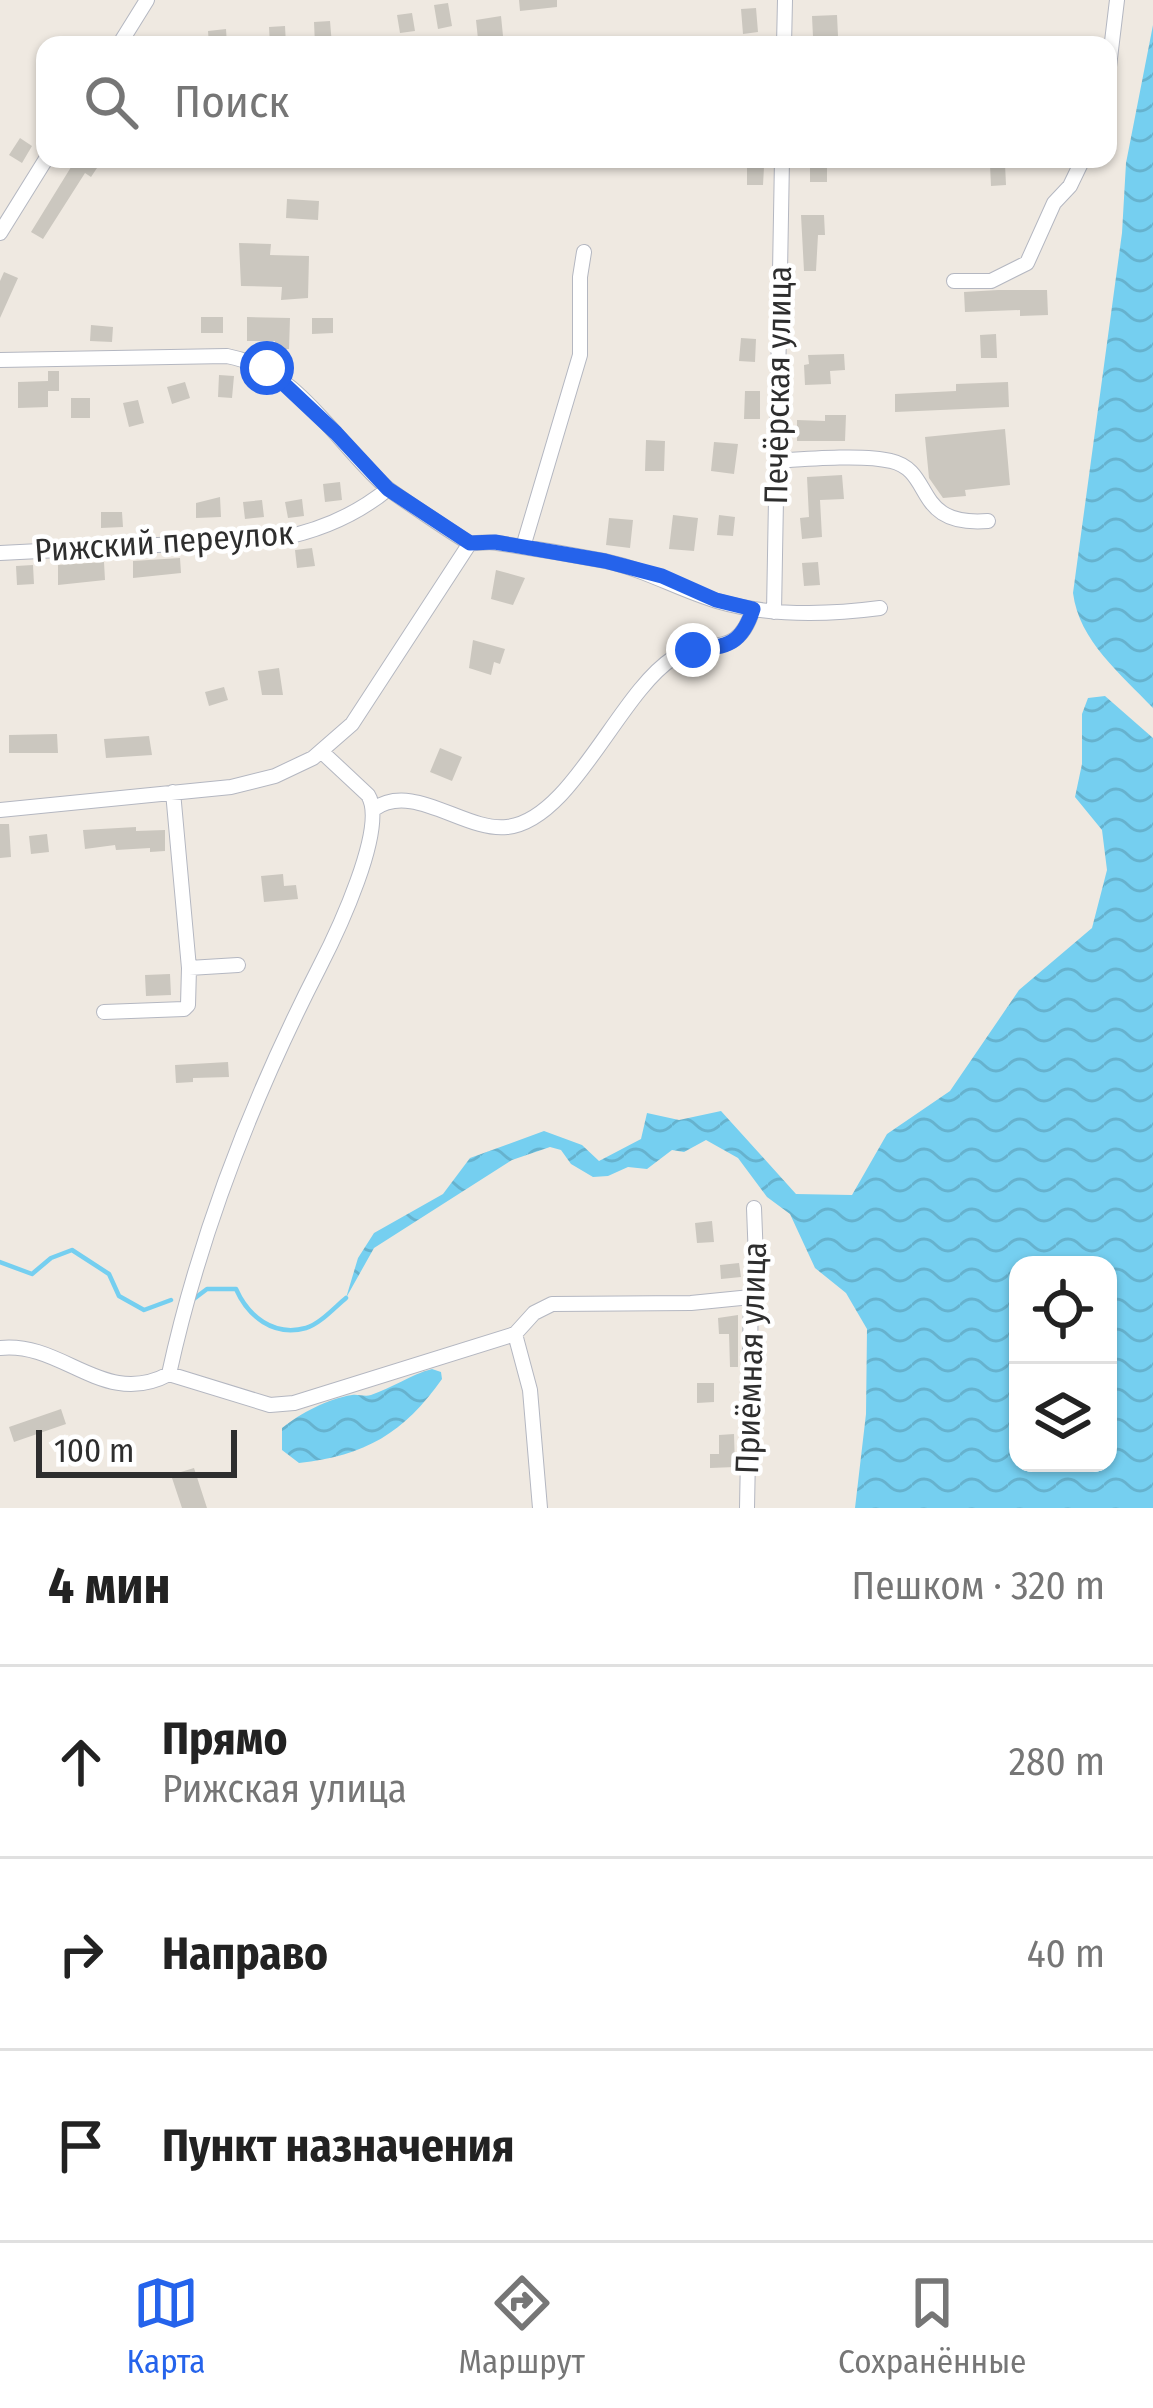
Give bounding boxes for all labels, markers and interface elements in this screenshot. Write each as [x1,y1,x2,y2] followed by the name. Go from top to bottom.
[36,36,1117,168] search box
[78,69,144,135] icon: search
[174,75,289,129] text: Поиск
[756,265,800,505] street label: Печёрская улица
[240,341,294,395] route start
[33,513,295,571] street label: Рижский переулок
[666,623,720,677] route end
[727,1241,775,1475] street label: Приёмная улица
[1009,1256,1117,1472] map controls
[1009,1256,1117,1364] button: locate
[1009,1364,1117,1472] button: layers
[36,1424,237,1477] scale bar
[54,1431,134,1471] text: 100 m
[48,1555,171,1617] text: 4 мин
[852,1563,1105,1609] text: Пешком · 320 m
[162,1712,287,1766] text: Прямо
[48,1729,114,1795] icon: ahead
[1009,1739,1105,1785] text: 280 m
[162,1766,407,1812] text: Рижская улица
[48,1921,114,1987] icon: right
[162,1927,328,1981] text: Направо
[1027,1931,1105,1977] text: 40 m
[48,2113,114,2179] icon: arrive
[162,2119,515,2173] text: Пункт назначения
[127,2270,205,2382] tab: Карта
[459,2270,585,2382] tab: Маршрут
[838,2270,1026,2382] tab: Сохранённые

